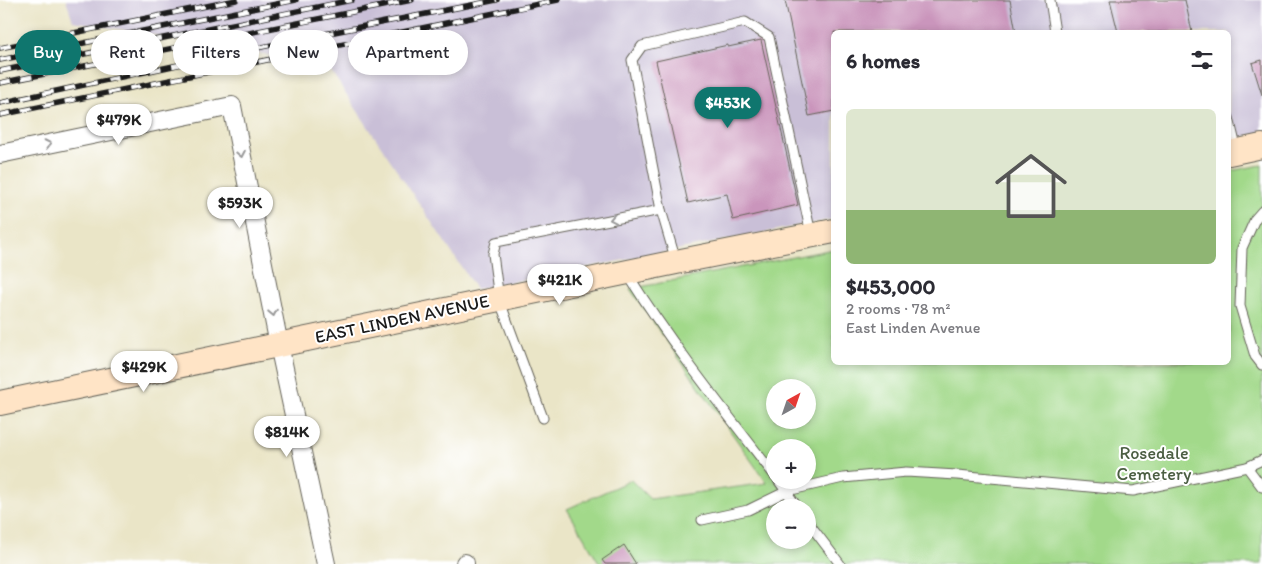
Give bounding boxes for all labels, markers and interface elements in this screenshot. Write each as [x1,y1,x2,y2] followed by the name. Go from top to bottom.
[15,30,81,75] chip: Buy
[91,30,163,75] chip: Rent
[173,30,259,75] chip: Filters
[269,30,338,75] chip: New
[348,30,468,75] chip: Apartment
[1188,46,1216,74] icon: filters
[846,48,920,73] text: 6 homes
[693,86,763,129] pin: $453K
[705,93,751,112] text: $453K
[84,104,154,146] pin: $479K
[97,110,141,129] text: $479K
[43,139,52,150] one-way arrow
[986,141,1076,231] icon: home
[236,149,246,158] one-way arrow
[205,186,275,229] pin: $593K
[218,193,262,212] text: $593K
[609,214,618,224] one-way arrow
[525,264,595,306] pin: $421K
[538,270,582,289] text: $421K
[846,274,936,299] text: $453,000
[313,290,491,348] street label: EAST LINDEN AVENUE
[846,299,951,318] text: 2 rooms · 78 m²
[267,309,278,318] one-way arrow
[846,318,981,337] text: East Linden Avenue
[109,350,179,393] pin: $429K
[122,357,166,376] text: $429K
[766,379,816,429] north arrow
[766,379,816,549] map controls
[252,416,322,458] pin: $814K
[265,422,309,441] text: $814K
[766,439,816,489] button: +
[1117,442,1192,485] park label: Rosedale Cemetery
[766,499,816,549] button: −

